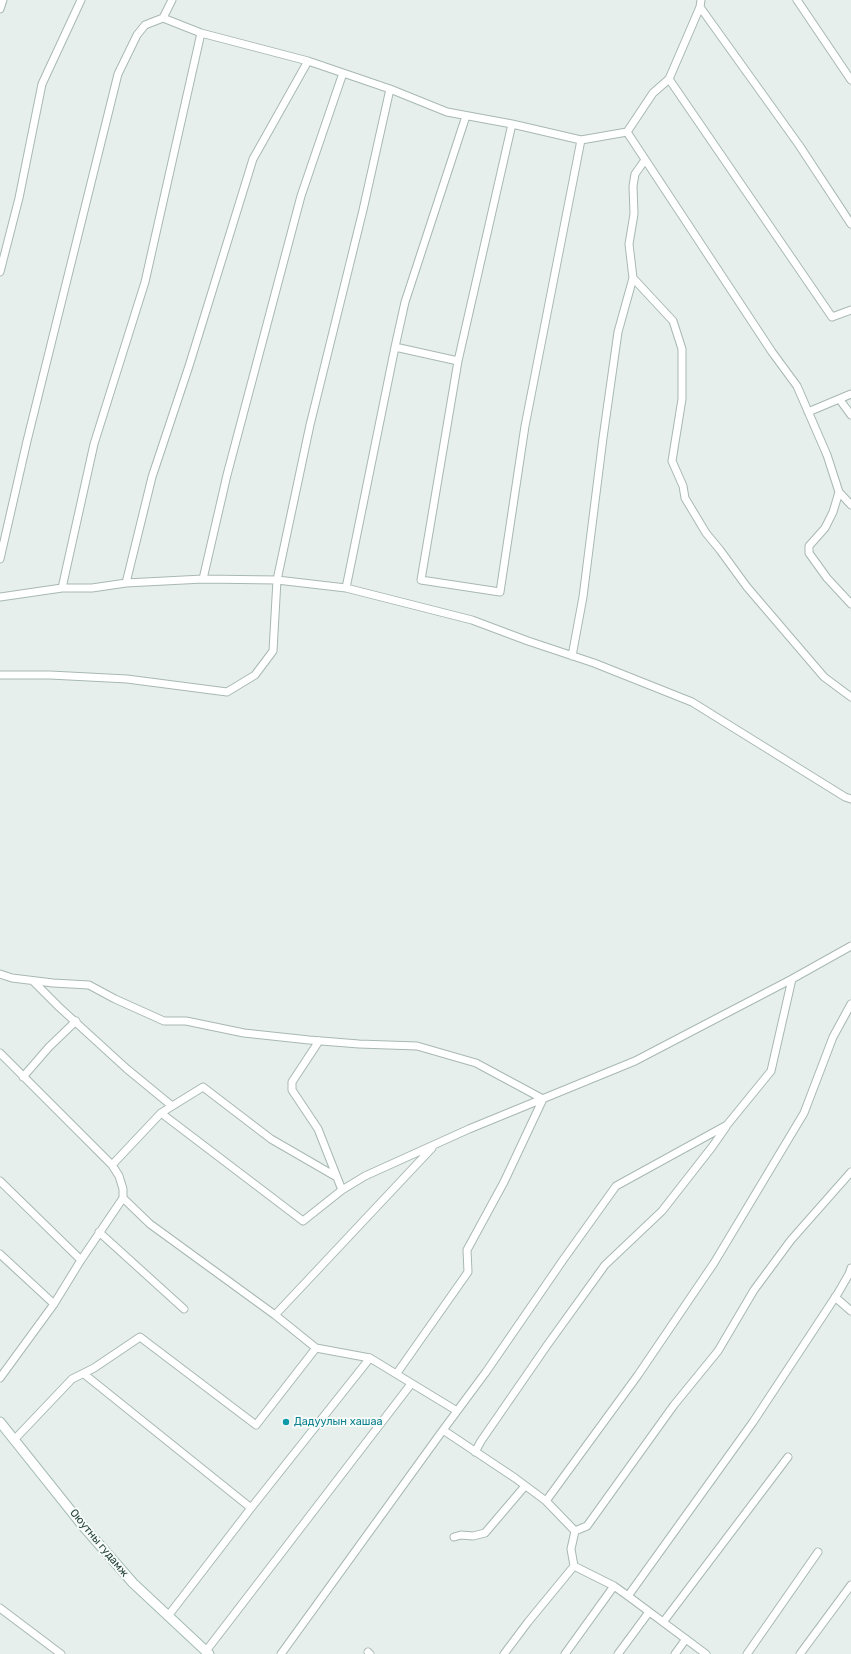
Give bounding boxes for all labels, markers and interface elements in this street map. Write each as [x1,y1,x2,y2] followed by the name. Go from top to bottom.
[294,1415,383,1429] place label: Дадуулын хашаа
[281,1417,291,1427] marker: Дадуулын хашаа
[67,1506,131,1580] street label: Оюутны гудамж

